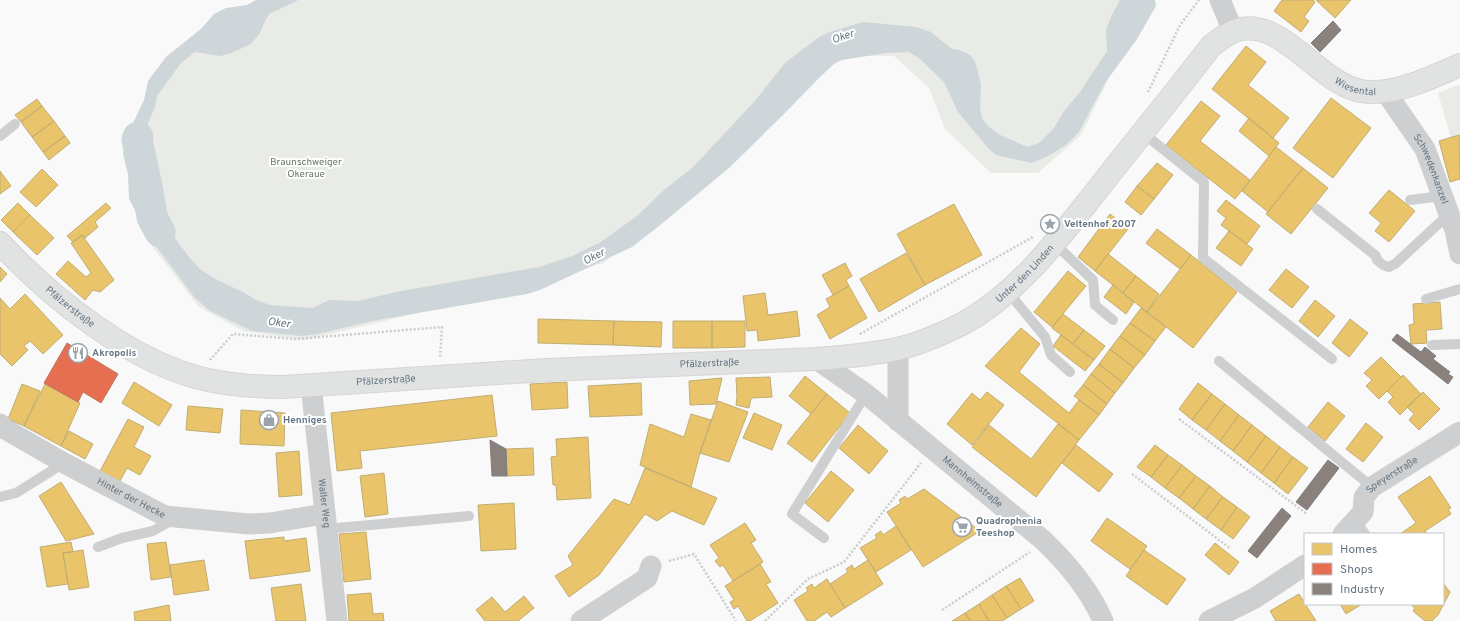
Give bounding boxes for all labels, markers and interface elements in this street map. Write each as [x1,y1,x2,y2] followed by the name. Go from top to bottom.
[830,26,857,47] water label: Oker
[1332,74,1376,99] street label: Wiesental
[1410,131,1451,206] street label: Schwedenkanzel
[270,156,342,181] park label: Braunschweiger Okeraue
[1039,213,1061,235] place icon: Veltenhof 2007
[1064,218,1136,231] place label: Veltenhof 2007
[993,242,1057,306] street label: Unter den Linden
[581,245,608,268] water label: Oker
[43,283,97,330] street label: Pfälzerstraße
[267,314,292,332] water label: Oker
[67,342,89,364] restaurant icon: Akropolis
[92,347,136,360] place label: Akropolis
[679,356,740,371] street label: Pfälzerstraße
[356,372,416,389] street label: Pfälzerstraße
[258,409,280,431] shop icon: Henniges
[283,414,327,427] place label: Henniges
[940,453,1005,511] street label: Mannheimstraße
[1363,453,1421,496] street label: Speyerstraße
[95,475,168,522] street label: Hinter der Hecke
[315,478,333,529] street label: Waller Weg
[976,515,1042,540] place label: Quadrophenia Teeshop
[951,516,973,538] supermarket icon: Quadrophenia Teeshop
[1304,533,1444,605] legend
[1340,542,1377,558] text: Homes
[1340,562,1373,578] text: Shops
[1340,582,1385,598] text: Industry

